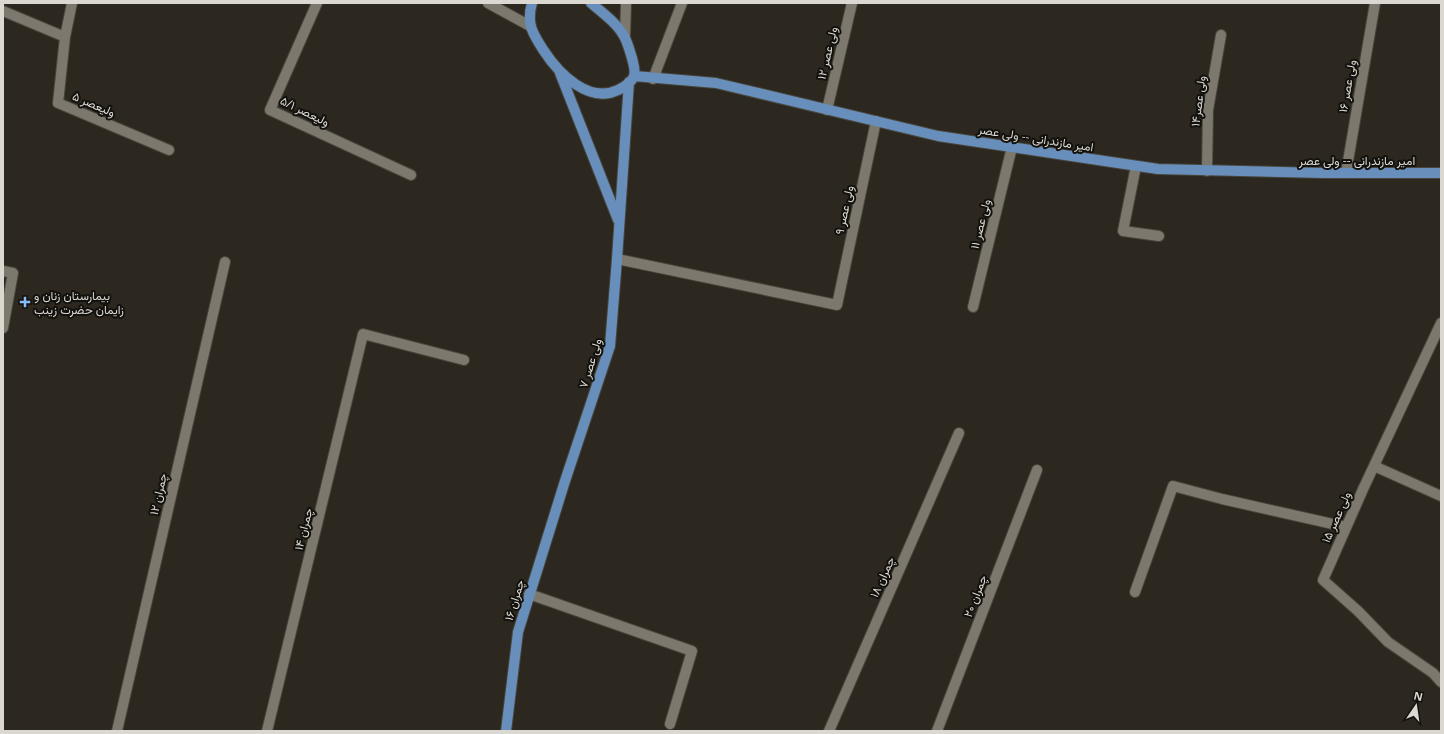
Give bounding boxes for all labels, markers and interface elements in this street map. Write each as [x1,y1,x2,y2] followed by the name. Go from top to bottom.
[813,25,841,81] street label: ولی عصر ۱۲
[1334,58,1360,114] street label: ولی عصر ۱۶
[1186,75,1210,127] street label: ولی عصر۱۴
[70,87,118,121] street label: ولیعصر ۵
[277,92,333,130] street label: ولیعصر ۵/۱
[976,120,1095,156] street label: امیر مازندرانی -- ولی عصر
[1298,152,1415,169] street label: امیر مازندرانی -- ولی عصر
[831,184,857,236] street label: ولی عصر ۹
[966,197,994,251] street label: ولی عصر ۱۱
[34,287,124,318] place label: بیمارستان زنان و زایمان حضرت زینب
[19,296,31,308] marker: بیمارستان زنان و زایمان حضرت زینب
[574,336,606,390] street label: ولی عصر ۷
[145,471,171,517] street label: چمران ۱۲
[1317,489,1355,545] street label: ولی عصر ۱۵
[290,506,316,552] street label: چمران ۱۴
[865,554,899,600] street label: چمران ۱۸
[959,572,991,620] street label: چمران ۲۰
[500,577,528,623] street label: چمران ۱۶
[1396,686,1436,726] north arrow
[1412,687,1424,704] text: N

